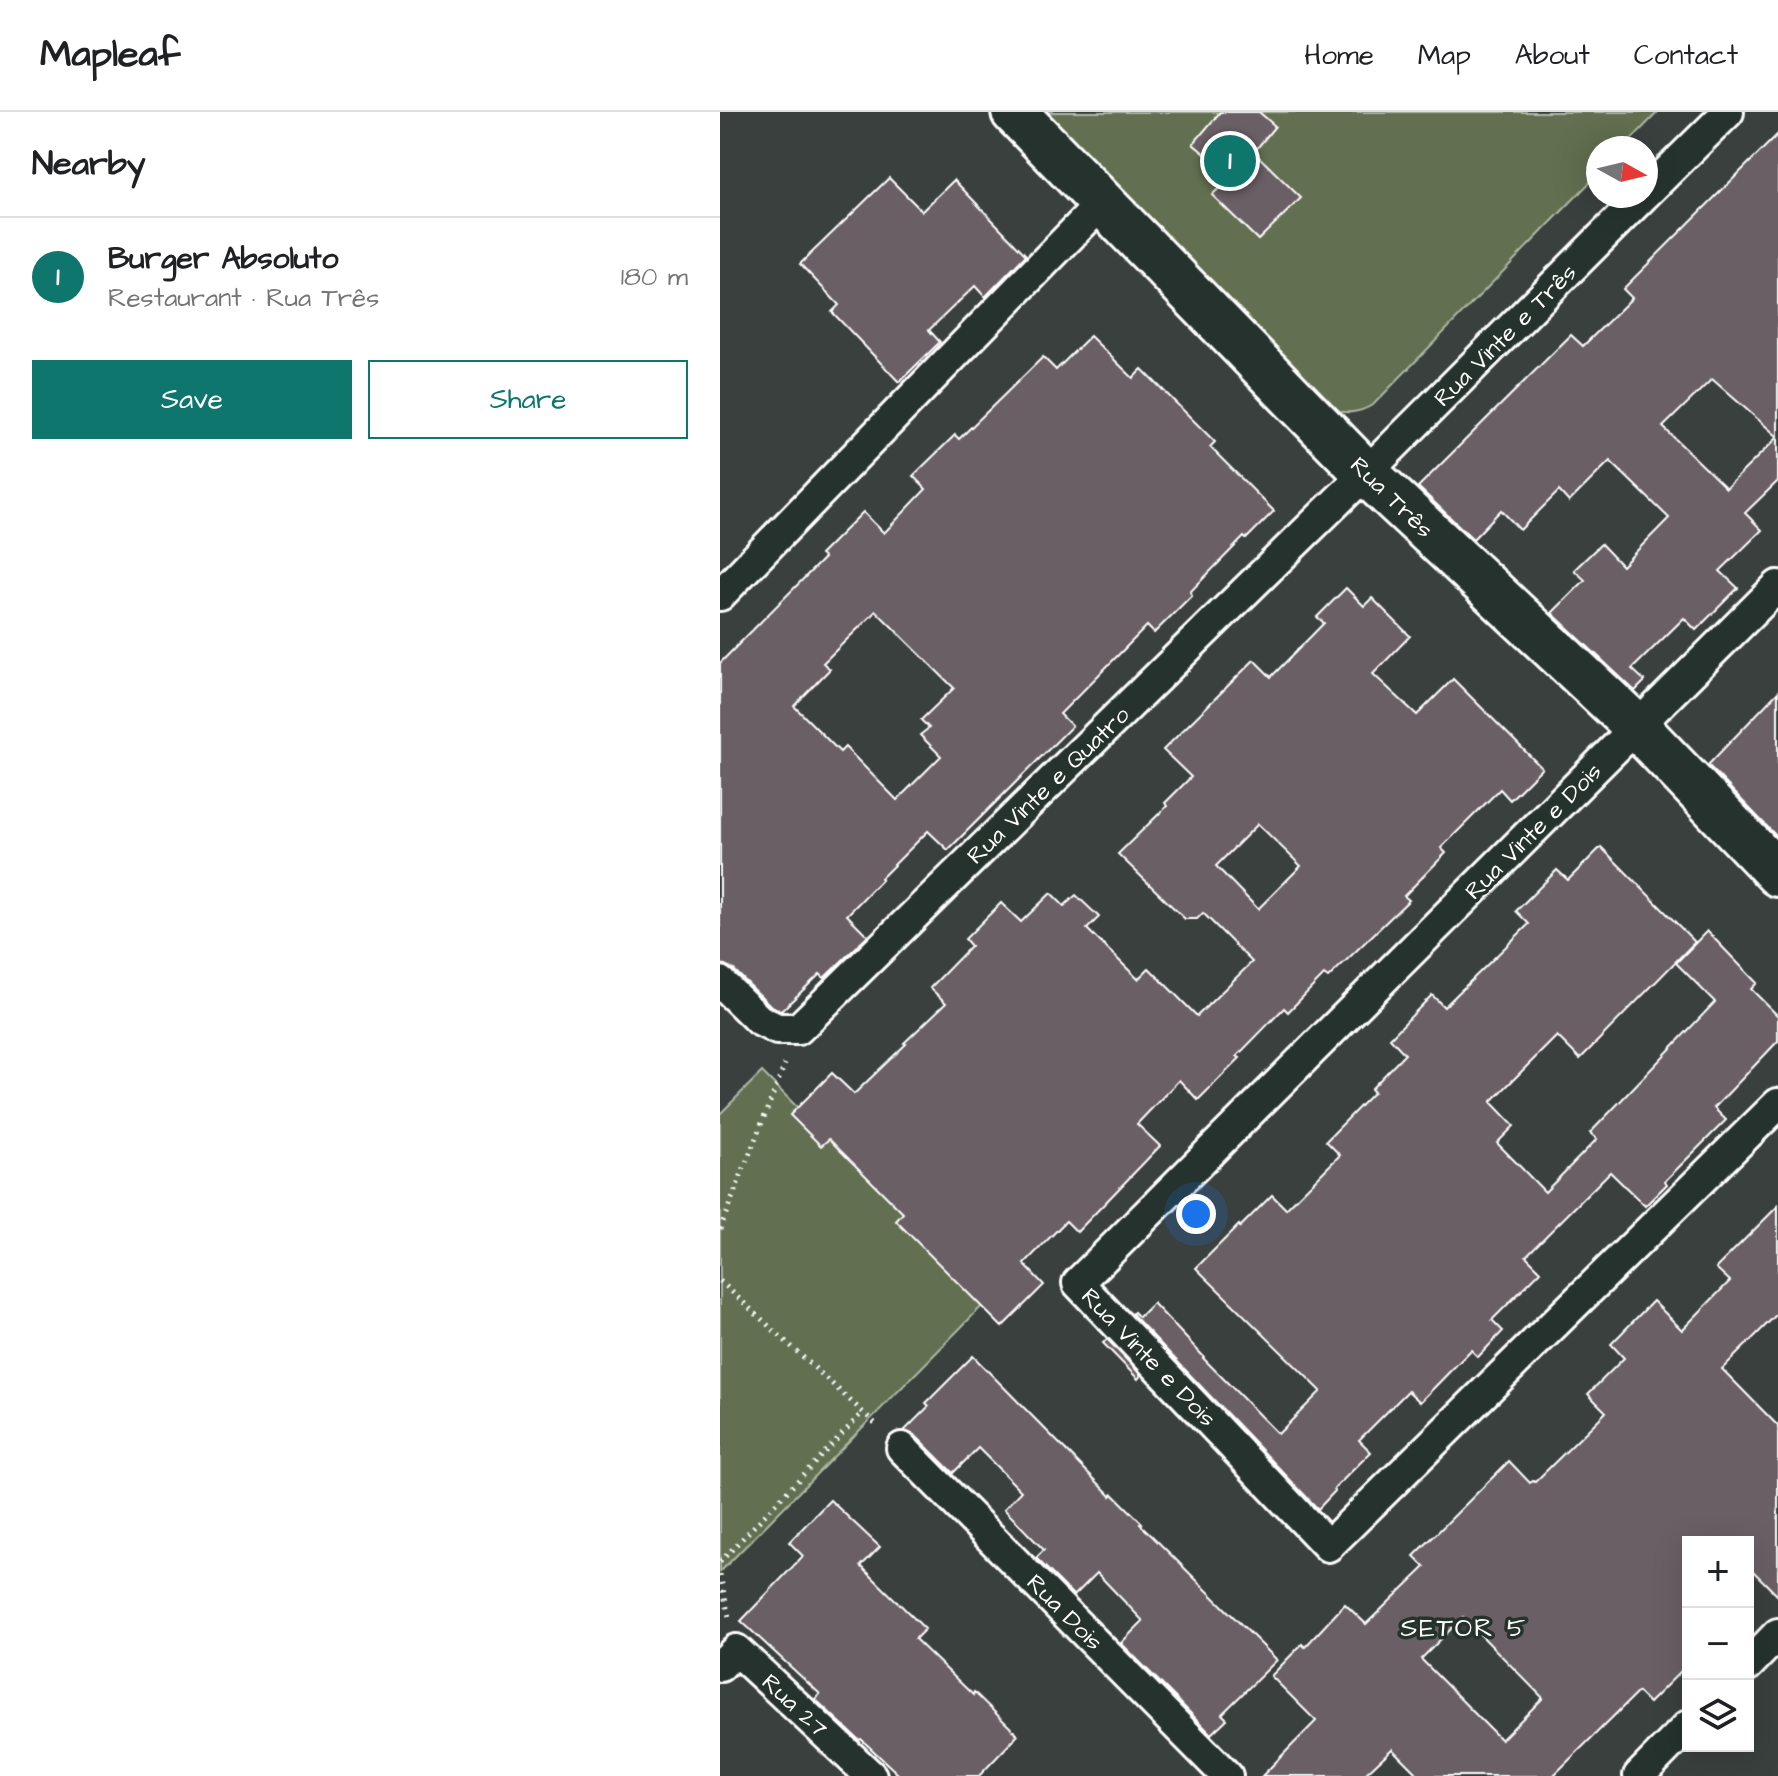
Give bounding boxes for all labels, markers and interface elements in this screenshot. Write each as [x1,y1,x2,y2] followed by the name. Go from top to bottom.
[40,29,180,81] text: Mapleaf
[1304,36,1374,75] text: Home
[1418,36,1471,75] text: Map
[1515,36,1590,75] text: About
[1634,36,1738,75] text: Contact
[1204,131,1256,191] pin: 1
[1586,136,1658,208] north arrow
[32,140,146,188] text: Nearby
[108,238,338,280] text: Burger Absoluto
[1427,257,1585,415] street label: Rua Vinte e Três
[56,259,60,295] text: 1
[621,259,688,295] text: 180 m
[108,280,379,316] text: Restaurant · Rua Três
[32,360,352,439] button: Save
[368,360,688,439] button: Share
[1342,449,1441,546] street label: Rua Três
[960,699,1138,872] street label: Rua Vinte e Quatro
[1458,756,1610,908] street label: Rua Vinte e Dois
[1176,1194,1216,1234] your location
[1073,1281,1224,1435] street label: Rua Vinte e Dois
[1682,1536,1754,1752] map controls
[1682,1536,1754,1608] button: +
[1018,1567,1110,1659] street label: Rua Dois
[1682,1608,1754,1680] button: −
[1400,1610,1528,1646] district label: SETOR 5
[754,1666,835,1745] street label: Rua 27
[1682,1680,1754,1752] button: layers

